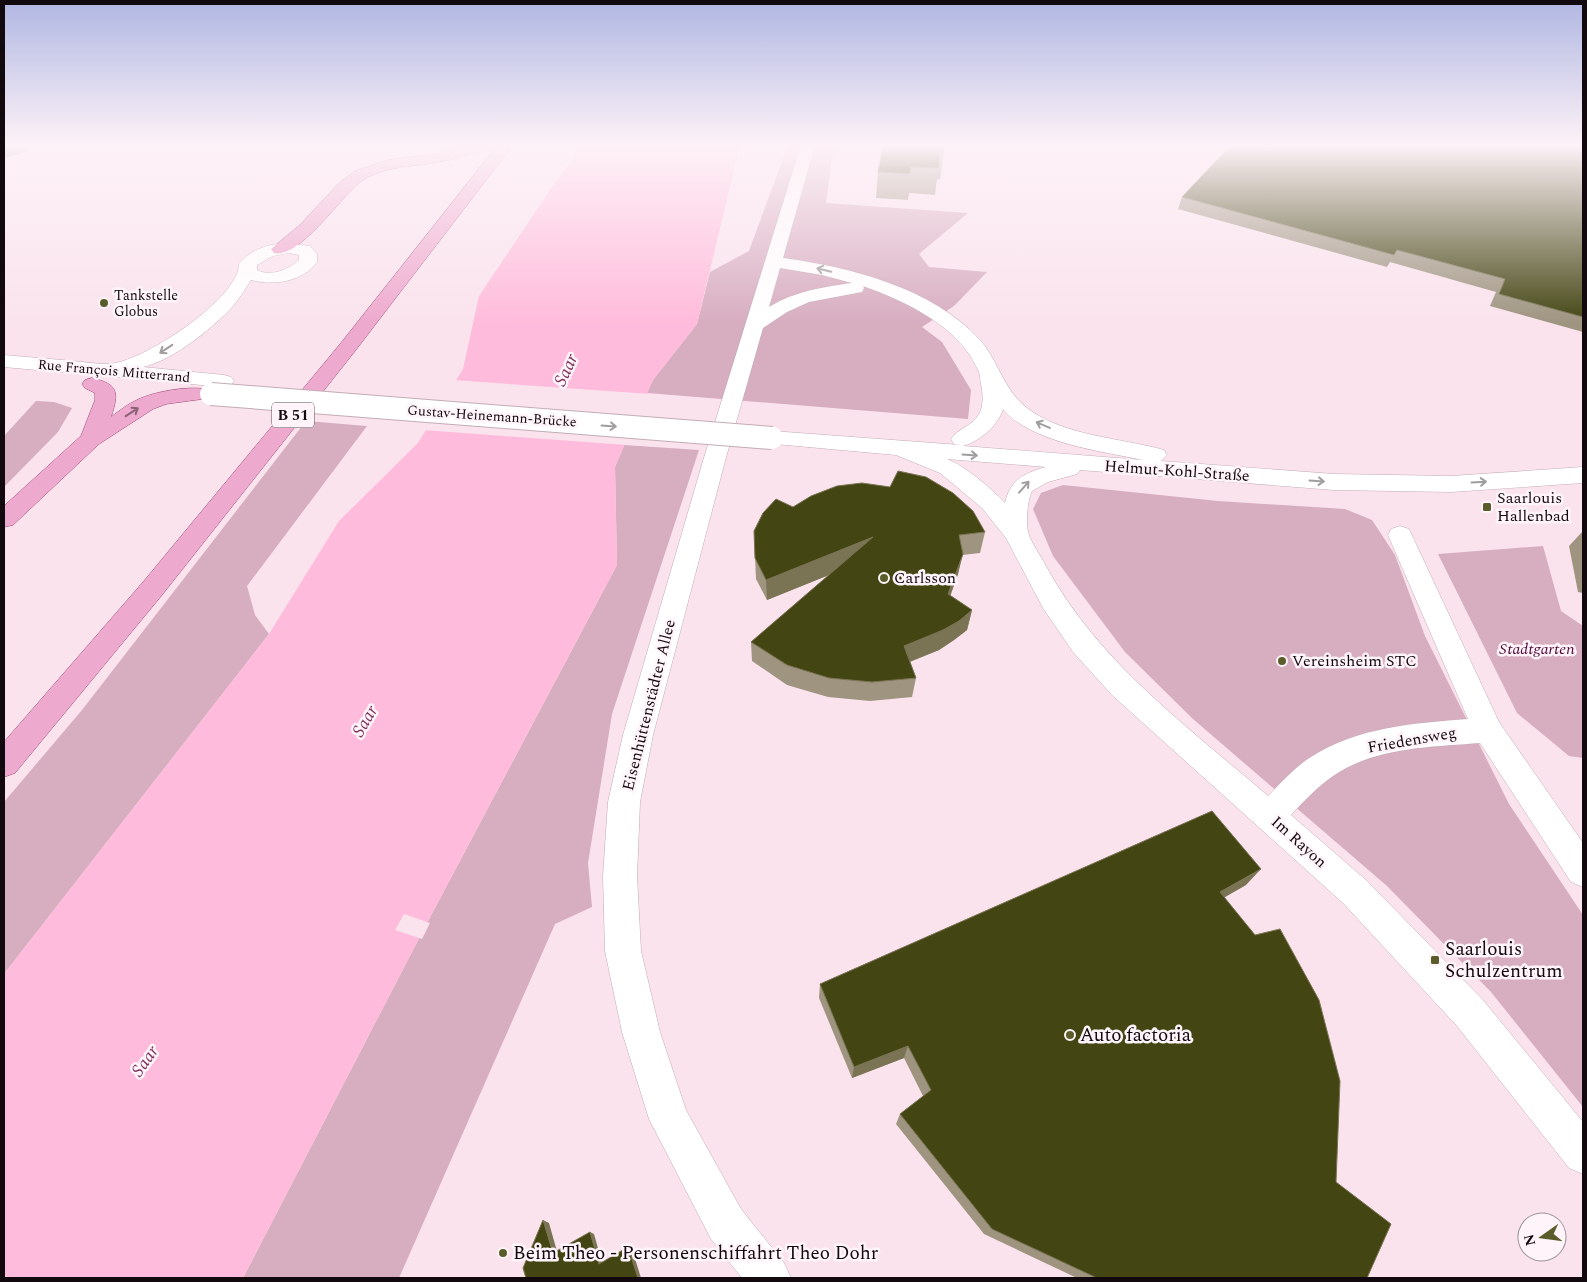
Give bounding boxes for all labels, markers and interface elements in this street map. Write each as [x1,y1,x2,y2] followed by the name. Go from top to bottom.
[816,265,832,274] one-way arrow
[114,285,178,322] place label: Tankstelle Globus
[98,297,110,309] marker: Tankstelle Globus
[159,344,173,354] one-way arrow
[547,349,586,391] water label: Saar
[37,354,191,388] street label: Rue François Mitterrand
[407,400,578,432] street label: Gustav-Heinemann-Brücke
[272,402,314,428] road number: B 51
[125,407,139,417] one-way arrow
[1036,420,1051,429] one-way arrow
[601,421,617,430] one-way arrow
[962,450,978,460] one-way arrow
[1104,454,1250,488] street label: Helmut-Kohl-Straße
[1308,476,1324,485] one-way arrow
[1471,478,1487,487] one-way arrow
[1019,481,1030,494] one-way arrow
[1497,486,1570,528] place label: Saarlouis Hallenbad
[1481,501,1493,513] marker: Saarlouis Hallenbad
[894,566,956,590] place label: Carlsson
[878,572,890,584] marker: Carlsson
[616,617,682,793] street label: Eisenhüttenstädter Allee
[1499,637,1575,661] park label: Stadtgarten
[1292,649,1417,673] place label: Vereinsheim STC
[1276,655,1288,667] marker: Vereinsheim STC
[345,699,385,742] water label: Saar
[1366,720,1458,760] street label: Friedensweg
[1266,810,1332,874] street label: Im Rayon
[1445,935,1563,986] place label: Saarlouis Schulzentrum
[1429,954,1441,966] marker: Saarlouis Schulzentrum
[1080,1021,1192,1050] place label: Auto factoria
[1064,1029,1076,1041] marker: Auto factoria
[125,1039,166,1082] water label: Saar
[1517,1212,1567,1262] north arrow
[1518,1232,1541,1248] text: N
[513,1239,879,1268] place label: Beim Theo - Personenschiffahrt Theo Dohr
[497,1247,509,1259] marker: Beim Theo - Personenschiffahrt Theo Dohr

